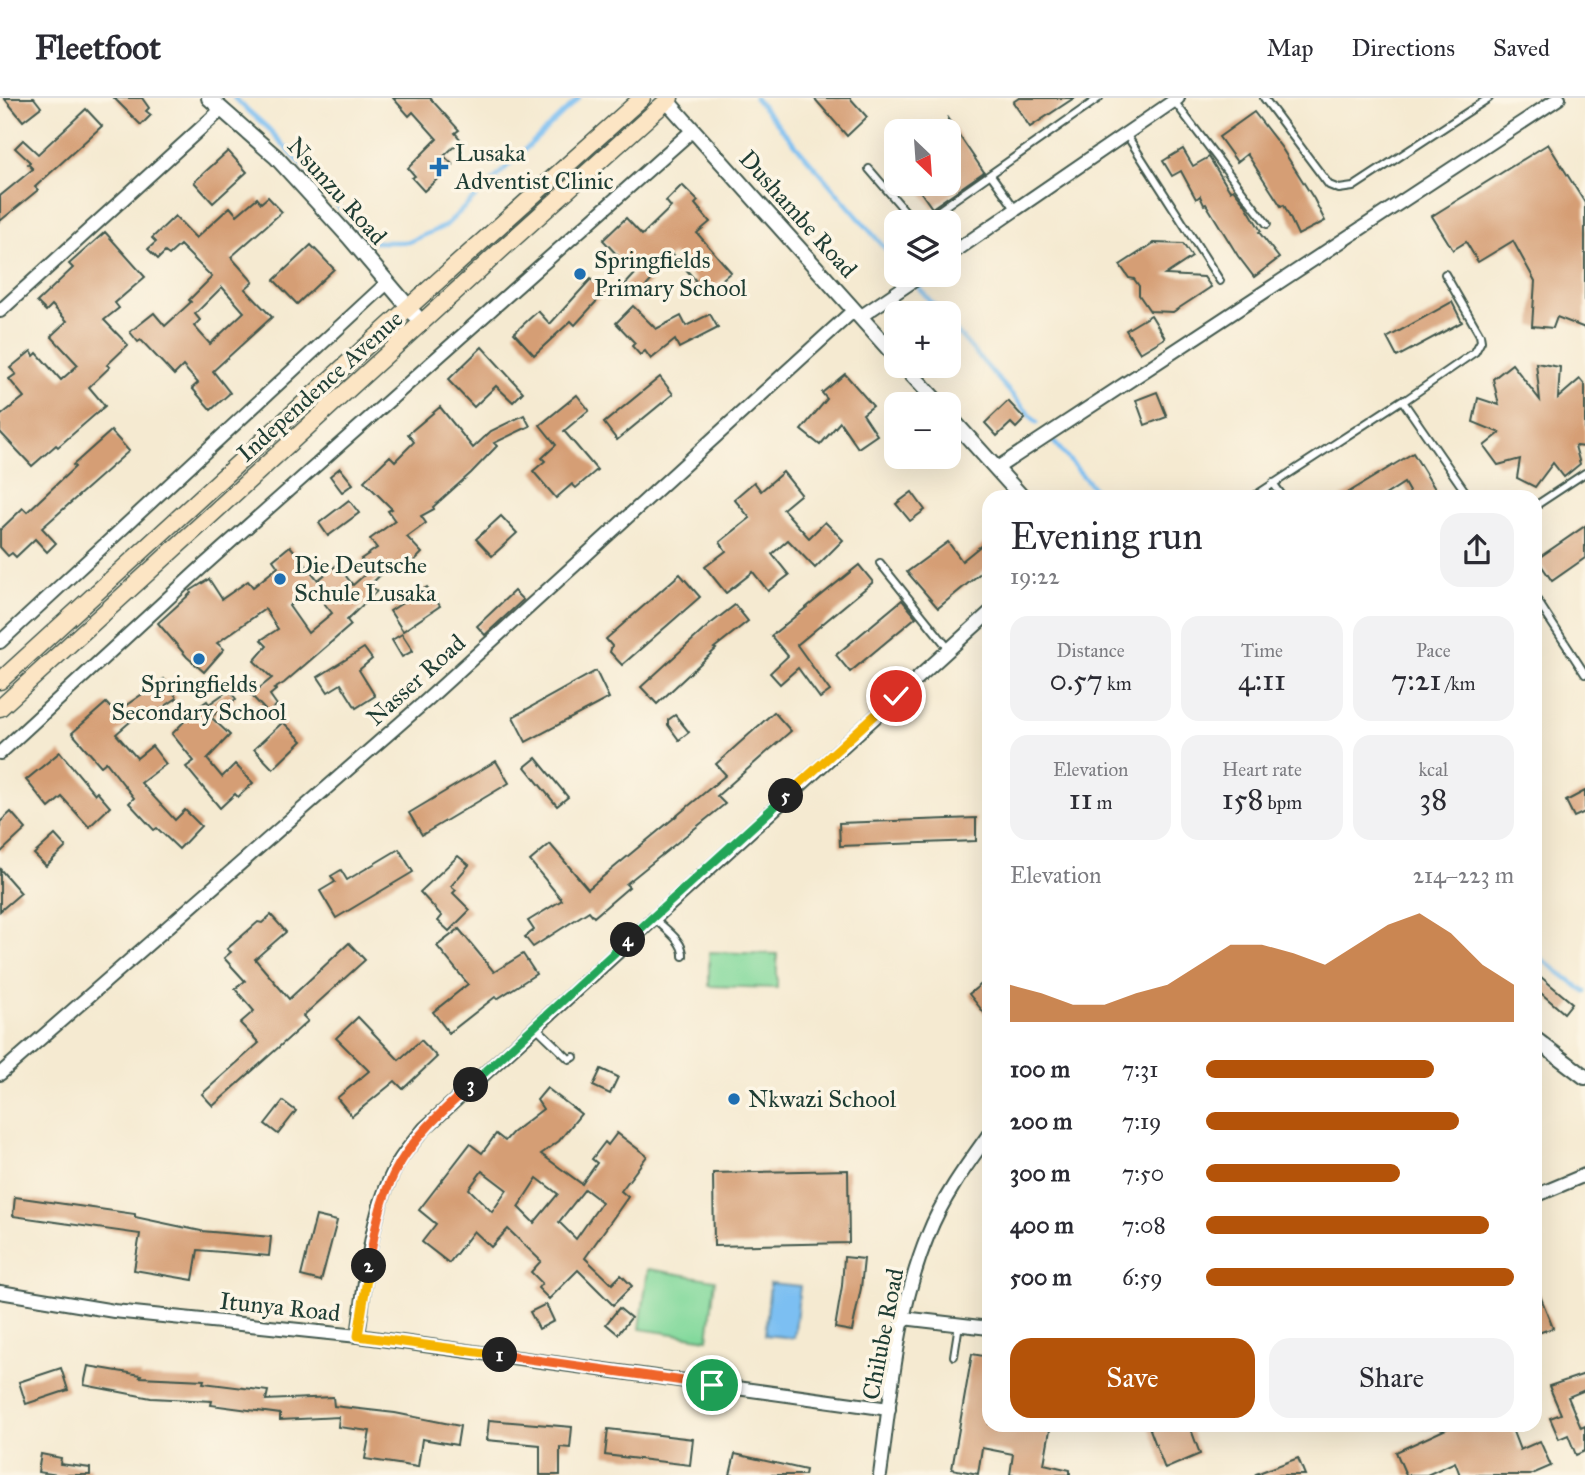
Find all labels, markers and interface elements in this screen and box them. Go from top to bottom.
text: Fleetfoot [35,28,161,68]
text: Map [1267,33,1314,63]
text: Directions [1352,33,1455,63]
text: Saved [1493,33,1550,63]
north arrow [884,119,961,196]
map controls [884,119,961,469]
street label: Nsunzu Road [281,131,393,251]
place label: Lusaka Adventist Clinic [454,138,614,196]
street label: Dushambe Road [733,144,863,284]
marker: Lusaka Adventist Clinic [429,157,449,177]
button: layers [884,210,961,287]
place label: Springfields Primary School [594,245,748,303]
marker: Springfields Primary School [572,266,588,282]
button: + [884,301,961,378]
street label: Independence Avenue [231,304,409,468]
button: − [884,392,961,469]
text: Evening run [1010,513,1203,559]
button: share [1440,513,1514,587]
place label: Die Deutsche Schule Lusaka [294,550,437,608]
text: 19:22 [1010,562,1060,590]
marker: Die Deutsche Schule Lusaka [272,571,288,587]
street label: Nasser Road [360,628,472,732]
text: Distance [1057,639,1125,662]
text: Time [1241,639,1283,662]
text: Pace [1416,639,1451,662]
marker: Springfields Secondary School [191,651,207,667]
text: 0.57 [1050,662,1103,698]
text: 4:11 [1238,662,1286,698]
text: 7:21 [1391,662,1441,698]
pin [866,666,926,726]
place label: Springfields Secondary School [112,669,287,727]
text: km [1103,672,1132,695]
text: /km [1441,672,1475,695]
icon: check [877,677,915,715]
text: Elevation [1053,758,1128,781]
text: Heart rate [1222,758,1302,781]
text: kcal [1418,758,1448,781]
pin: 5 [768,778,804,814]
text: 11 [1069,781,1092,817]
text: 158 [1222,781,1263,817]
text: 38 [1419,781,1447,817]
text: 5 [781,784,790,807]
text: m [1092,791,1113,814]
text: bpm [1263,791,1302,814]
text: Elevation [1010,861,1101,889]
text: 214–223 m [1413,861,1514,889]
pin: 4 [610,922,646,958]
text: 4 [622,928,633,951]
text: 100 m [1010,1055,1070,1083]
text: 7:31 [1122,1055,1158,1083]
pin: 3 [454,1068,489,1102]
text: 3 [467,1073,474,1096]
place label: Nkwazi School [748,1084,897,1114]
marker: Nkwazi School [726,1091,742,1107]
text: 200 m [1010,1107,1072,1135]
text: 7:19 [1122,1107,1161,1135]
text: 300 m [1010,1159,1070,1187]
text: 7:50 [1122,1159,1164,1187]
text: 400 m [1010,1211,1074,1239]
text: 7:08 [1122,1211,1166,1239]
pin: 2 [352,1248,386,1284]
text: 2 [364,1254,373,1277]
text: 500 m [1010,1263,1072,1291]
text: 6:59 [1122,1263,1163,1291]
street label: Chilube Road [856,1266,910,1402]
street label: Itunya Road [218,1286,342,1328]
pin: 1 [482,1338,518,1372]
button: Save [1010,1338,1255,1418]
button: Share [1269,1338,1514,1418]
text: 1 [496,1343,503,1366]
pin [682,1355,742,1415]
icon: arrive [693,1366,731,1404]

